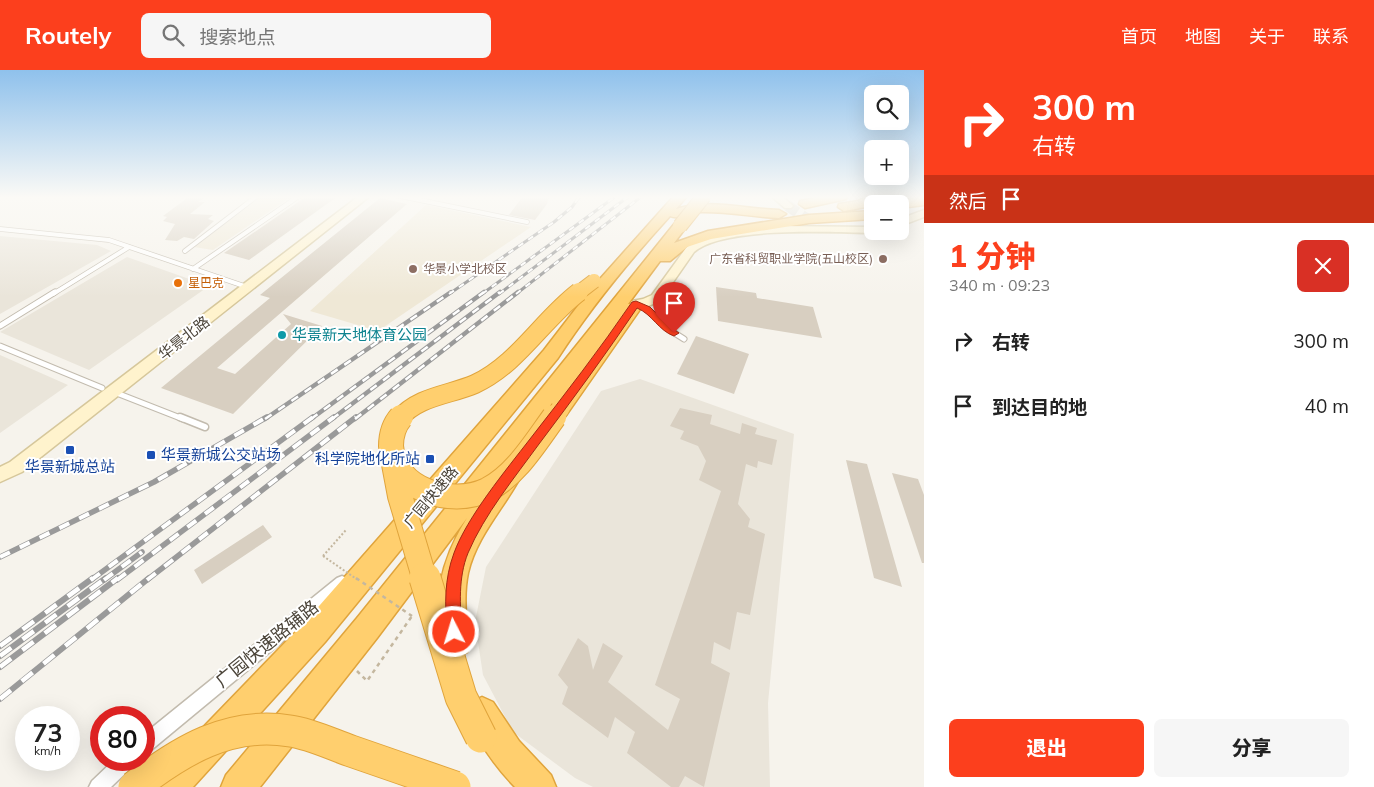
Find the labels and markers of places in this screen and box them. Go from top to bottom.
place label: 广东省科贸职业学院(五山校区) [709,251,873,266]
marker: 广东省科贸职业学院(五山校区) [877,253,889,265]
place label: 华景小学北校区 [423,261,507,276]
marker: 华景小学北校区 [407,263,419,275]
place label: 星巴克 [188,275,224,290]
marker: 星巴克 [172,277,184,289]
pin [653,282,695,333]
place label: 华景新天地体育公园 [292,325,427,344]
marker: 华景新天地体育公园 [276,329,288,341]
marker: 华景新城总站 [64,444,76,456]
place label: 华景新城公交站场 [161,445,281,464]
marker: 华景新城公交站场 [145,449,157,461]
place label: 科学院地化所站 [315,449,420,468]
marker: 科学院地化所站 [424,453,436,465]
place label: 华景新城总站 [25,457,115,476]

